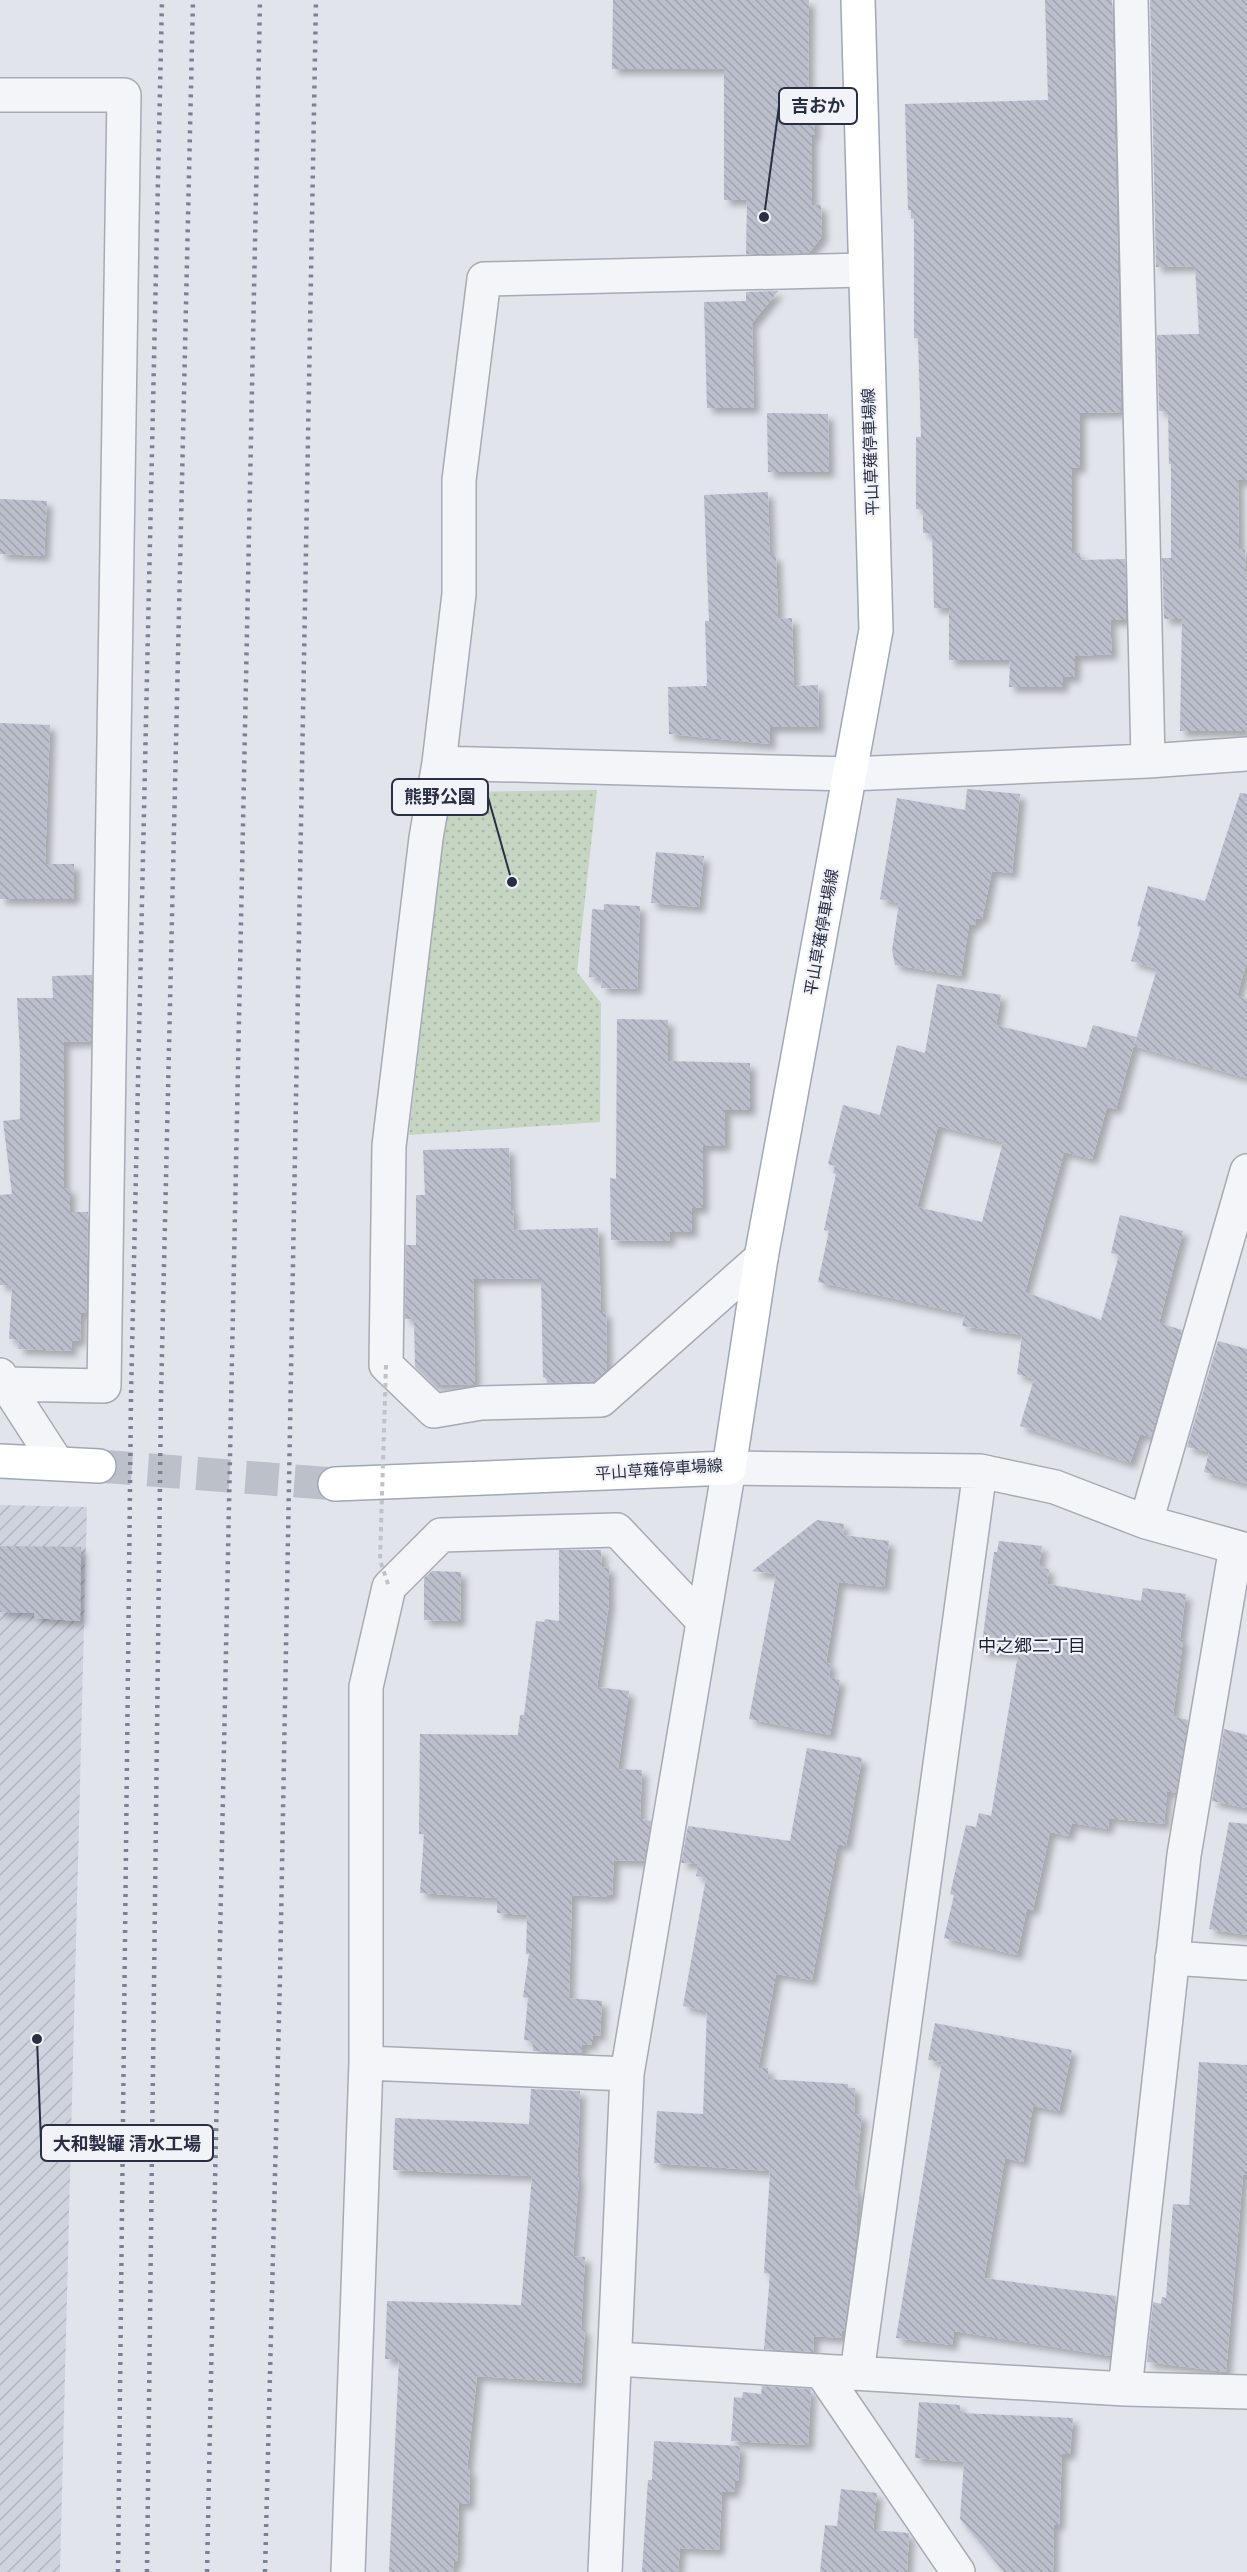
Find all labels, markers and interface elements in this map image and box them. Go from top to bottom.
callout: 吉おか [779,88,857,124]
text: 吉おか [791,95,845,115]
street label: 平山草薙停車場線 [859,388,881,516]
callout: 熊野公園 [392,779,488,815]
text: 熊野公園 [404,786,476,806]
street label: 平山草薙停車場線 [801,867,841,997]
street label: 平山草薙停車場線 [595,1456,723,1482]
district label: 中之郷二丁目 [978,1635,1086,1655]
callout: 大和製罐 清水工場 [41,2125,213,2161]
text: 大和製罐 清水工場 [53,2133,201,2153]

